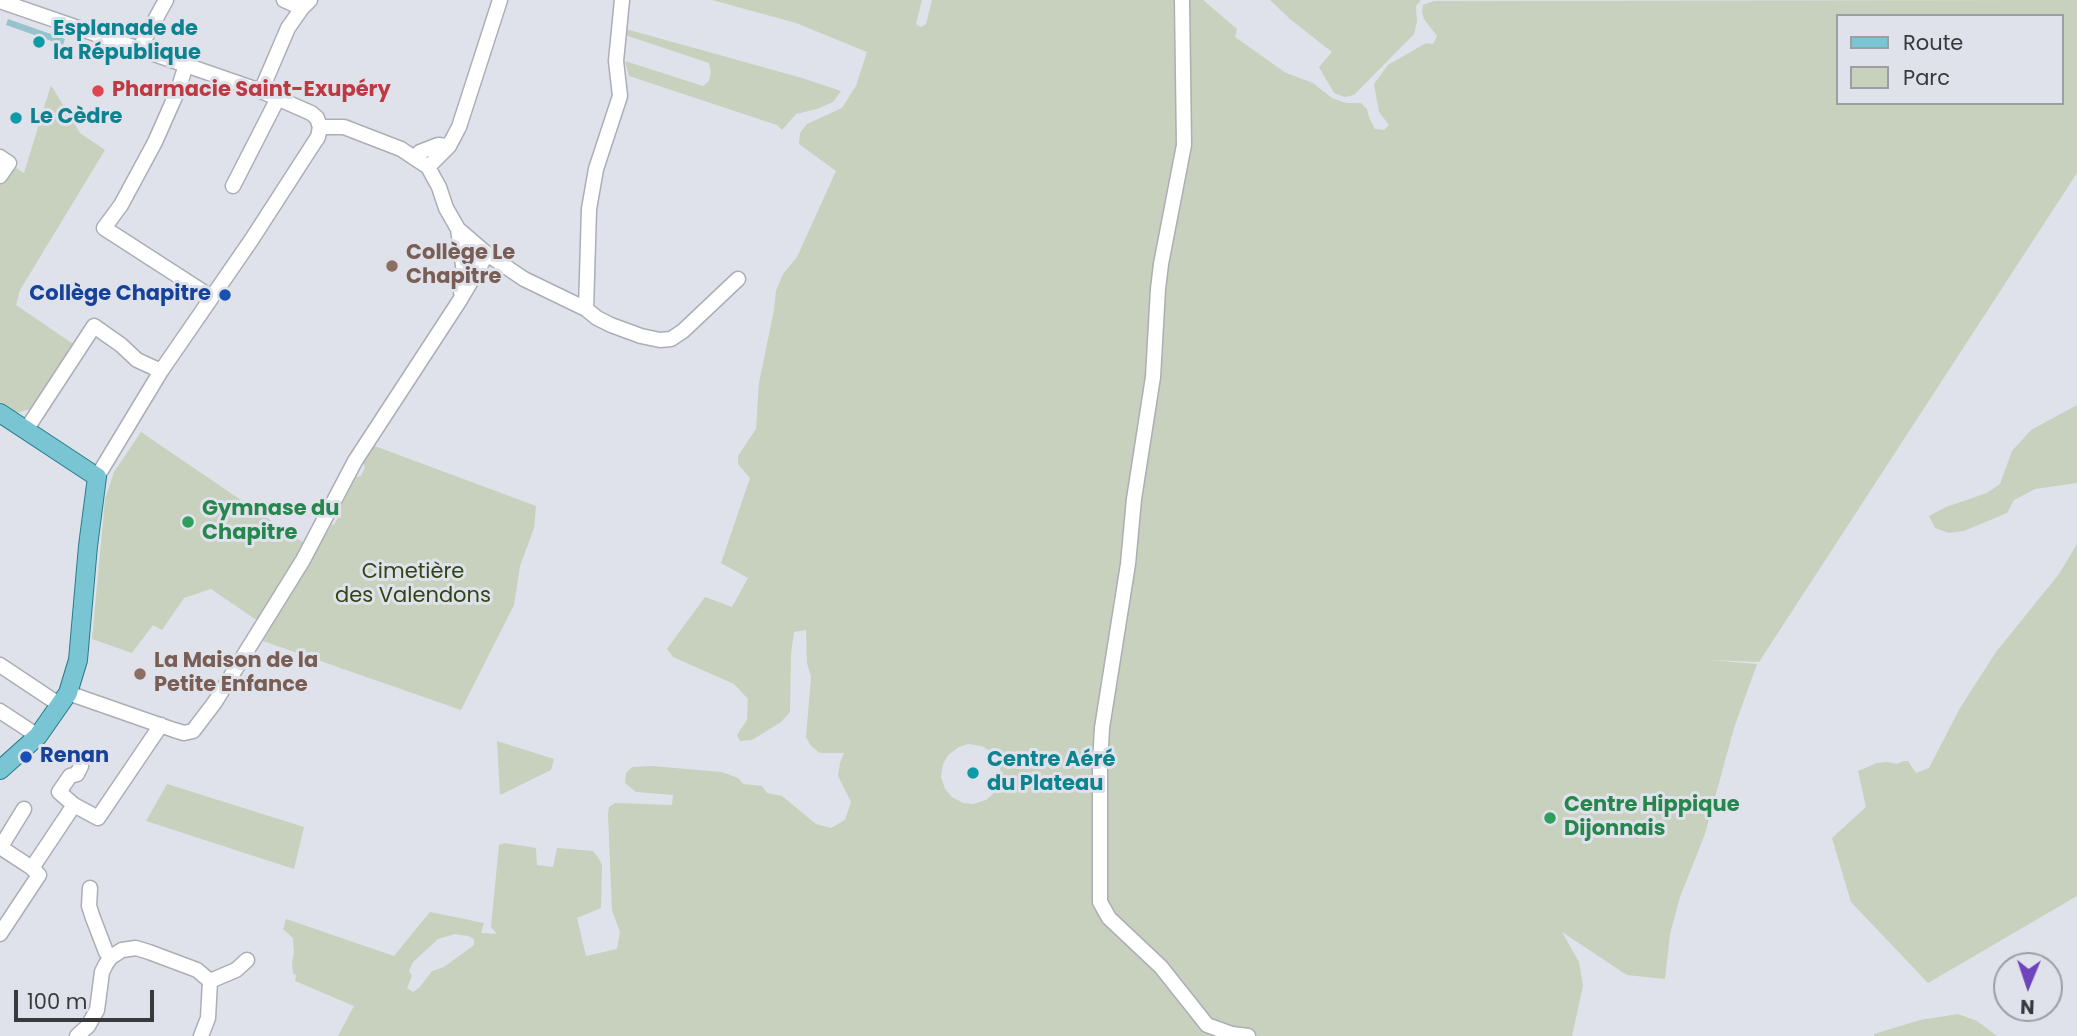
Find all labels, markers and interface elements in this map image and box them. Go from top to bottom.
legend [1836,14,2063,105]
place label: Esplanade de la République [53,17,201,67]
text: Route [1903,28,1963,57]
marker: Esplanade de la République [31,34,47,50]
text: Parc [1903,63,1950,92]
place label: Pharmacie Saint-Exupéry [112,78,391,104]
marker: Pharmacie Saint-Exupéry [90,83,106,99]
place label: Le Cèdre [30,105,123,131]
marker: Le Cèdre [8,110,24,126]
place label: Collège Le Chapitre [406,241,515,291]
marker: Collège Le Chapitre [384,258,400,274]
place label: Collège Chapitre [29,282,211,308]
marker: Collège Chapitre [217,287,233,303]
place label: Gymnase du Chapitre [202,497,339,547]
marker: Gymnase du Chapitre [180,514,196,530]
park label: Cimetière des Valendons [335,560,491,610]
place label: La Maison de la Petite Enfance [154,649,318,699]
marker: La Maison de la Petite Enfance [132,666,148,682]
place label: Renan [40,744,109,770]
place label: Centre Aéré du Plateau [987,748,1115,798]
marker: Renan [18,749,34,765]
marker: Centre Aéré du Plateau [965,765,981,781]
place label: Centre Hippique Dijonnais [1564,793,1740,843]
marker: Centre Hippique Dijonnais [1542,810,1558,826]
north arrow [1993,952,2063,1022]
scale bar [18,976,158,1020]
text: 100 m [27,987,87,1016]
text: N [2020,993,2035,1020]

